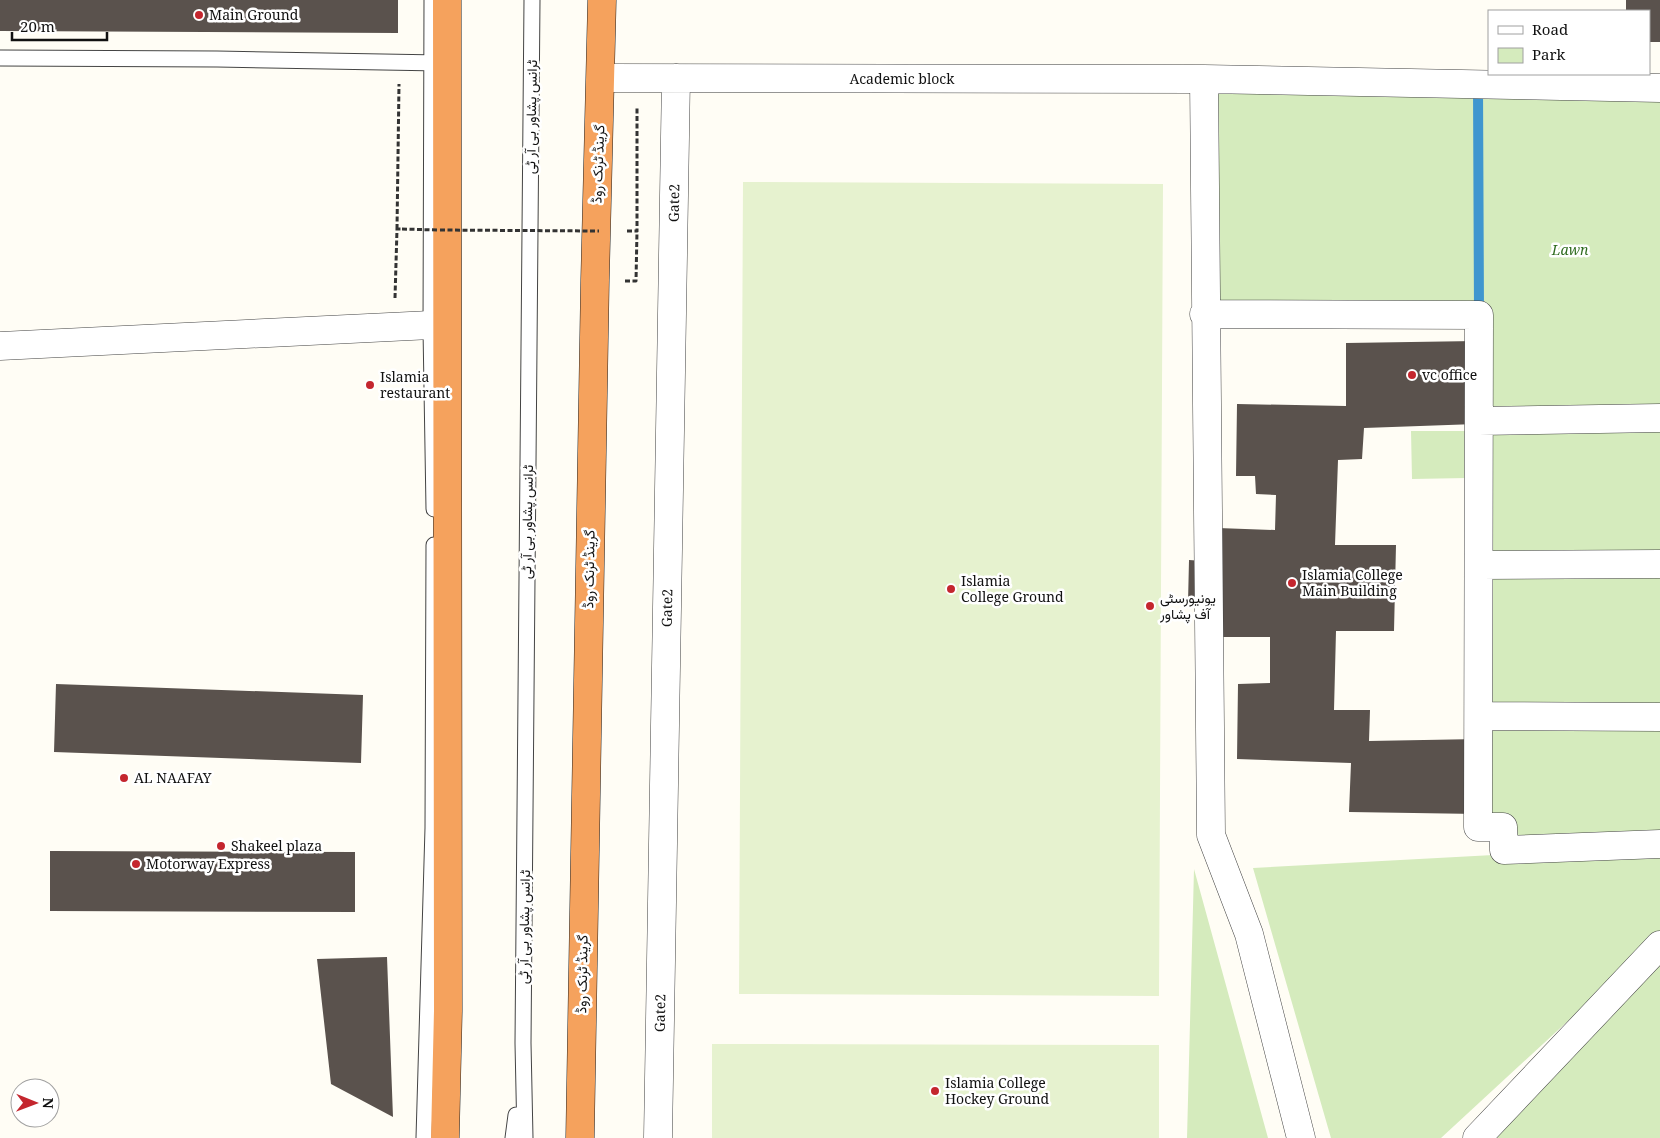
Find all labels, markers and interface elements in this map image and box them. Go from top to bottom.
place label: Main Ground [209,5,299,24]
marker: Main Ground [193,9,205,21]
scale bar [12,10,108,42]
legend [1488,10,1650,75]
text: 20 m [20,16,55,36]
text: Road [1532,19,1568,39]
text: Park [1532,44,1566,64]
street label: ٹرانس پشاور بی آر ٹی [520,60,542,174]
street label: Academic block [850,69,955,88]
street label: گرینڈ ٹرنک روڈ [587,124,608,204]
street label: Gate2 [664,184,683,222]
park label: Lawn [1551,240,1589,259]
place label: vc office [1422,365,1477,384]
place label: Islamia restaurant [380,367,450,402]
marker: vc office [1406,369,1418,381]
marker: Islamia restaurant [364,379,376,391]
street label: ٹرانس پشاور بی آر ٹی [516,465,538,579]
street label: گرینڈ ٹرنک روڈ [578,529,599,609]
place label: Islamia College Main Building [1302,565,1403,600]
place label: Islamia College Ground [961,571,1064,606]
marker: Islamia College Main Building [1286,577,1298,589]
marker: Islamia College Ground [945,583,957,595]
place label: یونیورسٹی آف پشاور [1159,588,1216,624]
street label: Gate2 [657,589,676,627]
marker: یونیورسٹی آف پشاور [1144,600,1156,612]
place label: AL NAAFAY [134,768,212,787]
marker: AL NAAFAY [118,772,130,784]
place label: Shakeel plaza [231,836,322,855]
marker: Shakeel plaza [215,840,227,852]
place label: Motorway Express [146,854,270,873]
marker: Motorway Express [130,858,142,870]
street label: ٹرانس پشاور بی آر ٹی [513,870,535,984]
street label: گرینڈ ٹرنک روڈ [571,934,592,1014]
street label: Gate2 [650,994,669,1032]
place label: Islamia College Hockey Ground [945,1073,1050,1108]
north arrow [10,1078,60,1128]
marker: Islamia College Hockey Ground [929,1085,941,1097]
text: N [39,1098,58,1109]

